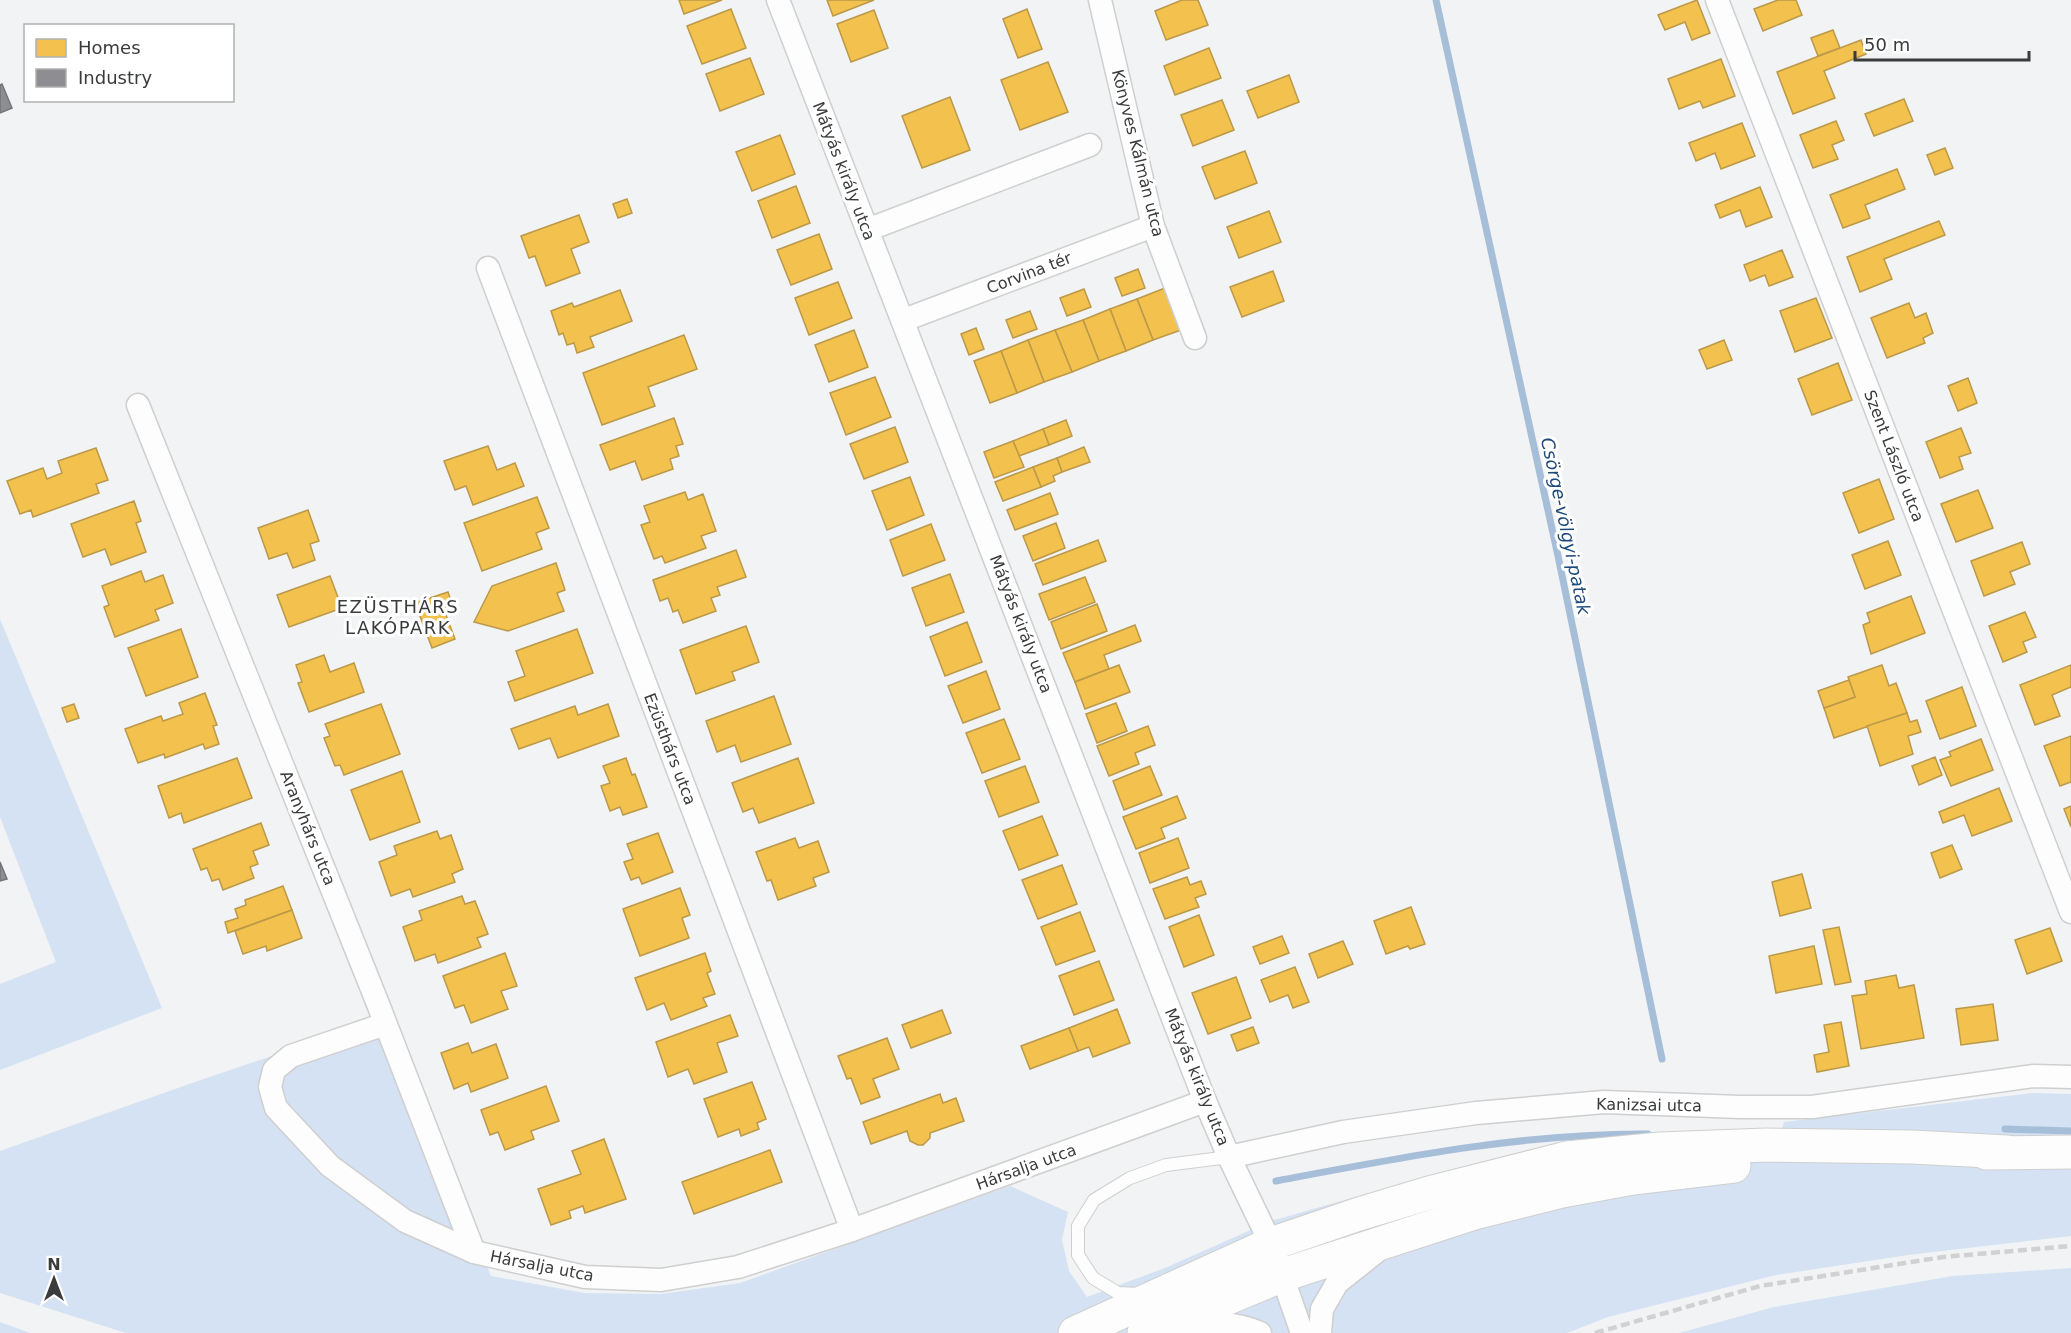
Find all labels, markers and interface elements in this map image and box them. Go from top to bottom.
legend [24,24,234,102]
scale bar [1855,24,2029,62]
text: 50 m [1864,34,1910,55]
text: Homes [78,37,141,58]
text: Industry [78,67,152,88]
street label: Könyves Kálmán utca [1108,67,1168,239]
street label: Mátyás király utca [809,99,879,243]
street label: Corvina tér [984,248,1074,298]
street label: Szent László utca [1860,387,1928,525]
water label: Csörge-völgyi-patak [1537,436,1595,618]
street label: Mátyás király utca [986,552,1056,696]
district label: EZÜSTHÁRS LAKÓPARK [337,596,459,638]
street label: Ezüsthárs utca [640,690,700,808]
street label: Aranyhárs utca [276,768,340,888]
street label: Mátyás király utca [1161,1005,1233,1149]
street label: Kanizsai utca [1596,1095,1702,1115]
street label: Hársalja utca [973,1140,1079,1194]
street label: Hársalja utca [488,1247,596,1285]
north arrow [24,1249,84,1309]
text: N [47,1255,61,1274]

